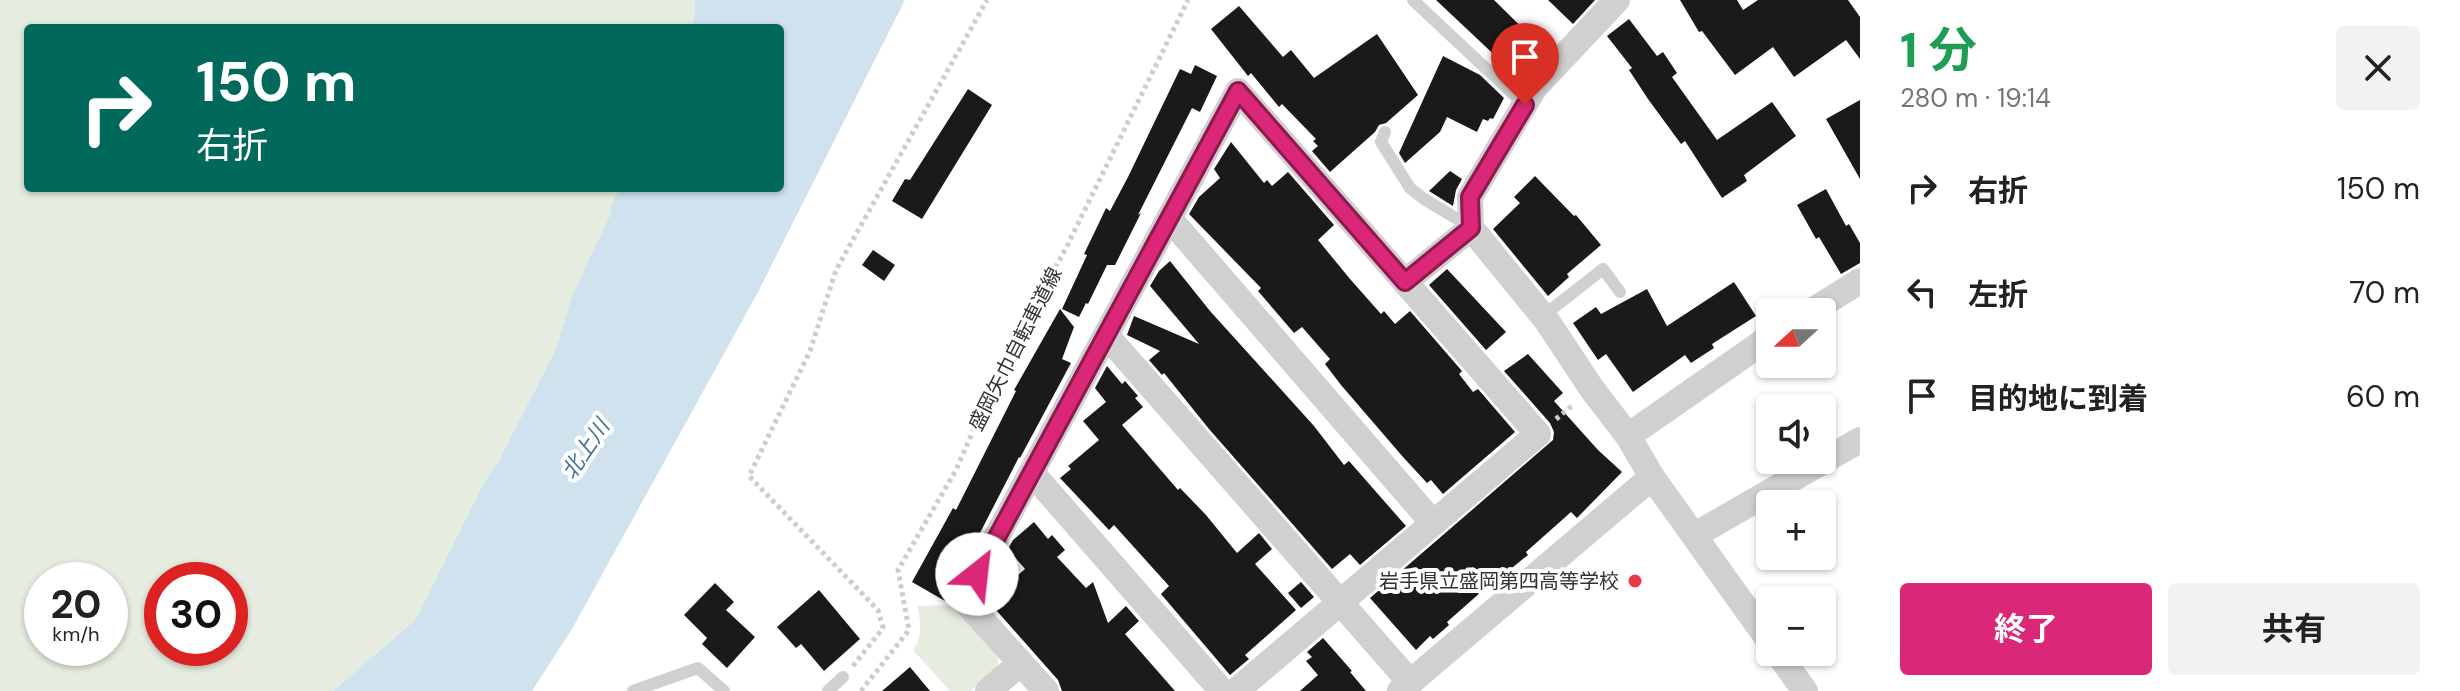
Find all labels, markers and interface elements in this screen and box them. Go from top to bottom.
text: 1 分 [1900,19,1977,82]
pin [1491,23,1559,105]
button: close [2336,26,2420,110]
icon: arrive [1503,35,1547,79]
text: 150 m [196,45,357,118]
icon: right [64,56,168,160]
text: 280 m · 19:14 [1900,81,2051,115]
text: 右折 [196,122,268,169]
icon: right [1900,166,1944,210]
text: 150 m [2337,169,2420,208]
text: 右折 [1968,171,2028,210]
street label: 盛岡矢巾自転車道線 [963,263,1067,435]
icon: left [1900,270,1944,314]
text: 70 m [2349,273,2420,312]
text: 左折 [1968,275,2028,314]
north arrow [1756,298,1836,378]
map controls [1756,298,1836,666]
icon: arrive [1900,374,1944,418]
text: 60 m [2346,377,2420,416]
text: 目的地に到着 [1968,379,2148,418]
button: sound [1756,394,1836,474]
water label: 北上川 [555,412,617,485]
button: + [1756,490,1836,570]
position arrow [935,532,1019,616]
speed limit sign: 30 [144,562,248,666]
place label: 岩手県立盛岡第四高等学校 [1379,568,1619,594]
marker: 岩手県立盛岡第四高等学校 [1626,572,1644,590]
text: 20 [50,578,102,630]
button: 終了 [1900,583,2152,675]
button: 共有 [2168,583,2420,675]
button: − [1756,586,1836,666]
text: km/h [52,621,100,647]

